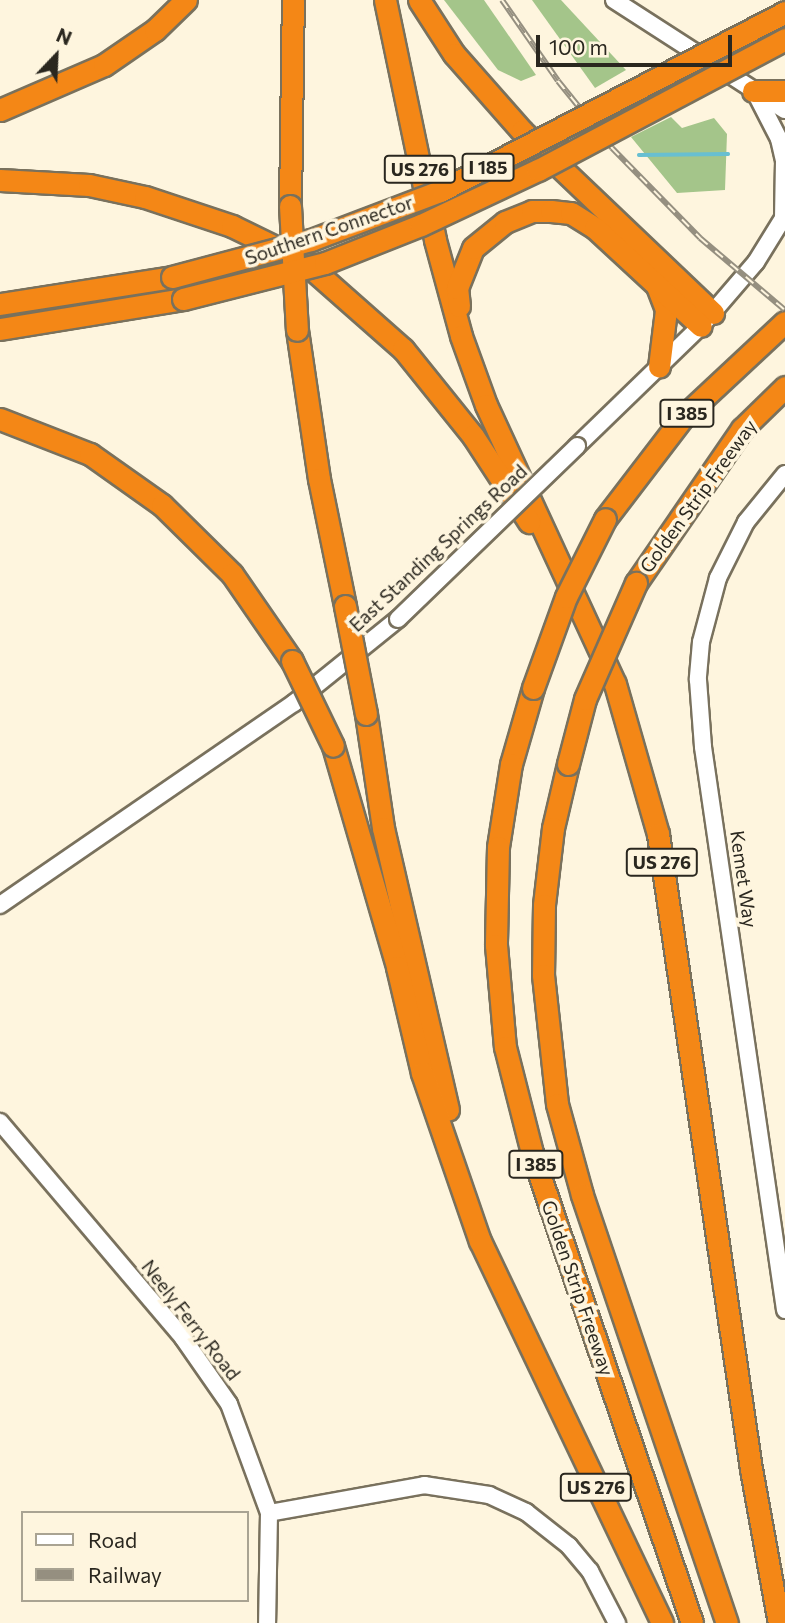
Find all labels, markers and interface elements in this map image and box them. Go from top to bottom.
north arrow [21,21,91,91]
scale bar [540,21,736,65]
text: N [53,23,75,50]
text: 100 m [549,34,608,59]
road number: I 185 [460,152,516,182]
road number: US 276 [383,154,457,184]
street label: Southern Connector [242,191,416,269]
road number: I 385 [659,398,715,428]
street label: Golden Strip Freeway [635,415,761,577]
street label: East Standing Springs Road [345,460,531,636]
street label: Kemet Way [726,829,762,929]
road number: US 276 [625,848,699,876]
road number: I 385 [508,1149,564,1178]
street label: Golden Strip Freeway [537,1197,619,1379]
street label: Neely Ferry Road [137,1255,245,1385]
road number: US 276 [559,1472,633,1502]
legend [21,1511,248,1602]
text: Road [88,1527,137,1552]
text: Railway [88,1562,162,1587]

